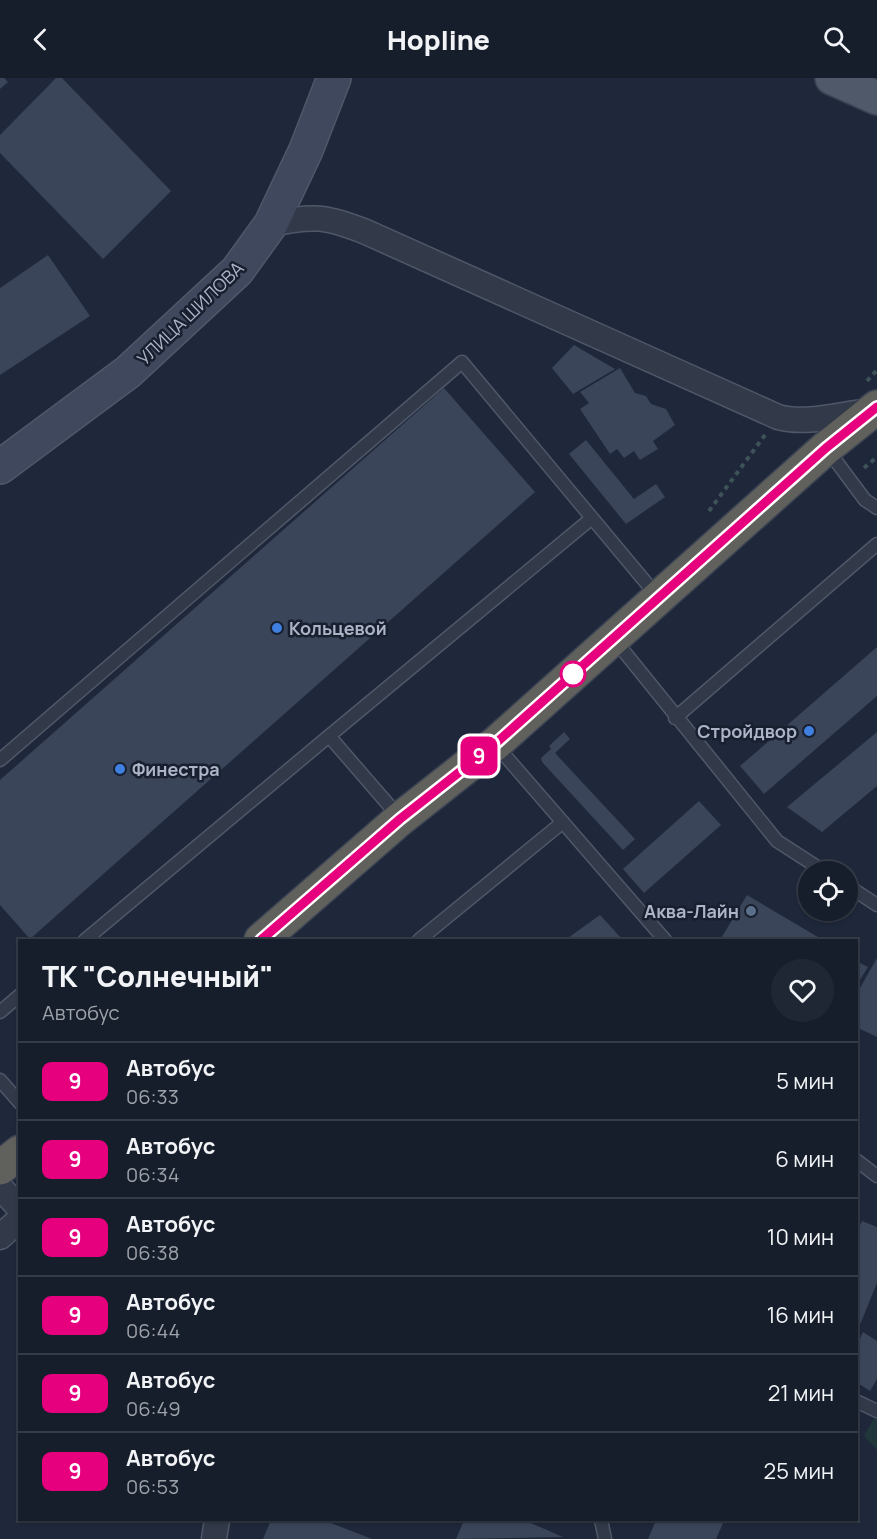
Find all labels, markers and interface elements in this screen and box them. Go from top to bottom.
text: Hopline [387,21,490,58]
icon: back [24,23,57,56]
icon: search [820,23,853,56]
street label: УЛИЦА ШИЛОВА [132,256,249,370]
place label: Кольцевой [289,616,387,640]
marker: Кольцевой [270,621,284,635]
unlabelled marker [560,661,586,687]
place label: Стройдвор [697,719,797,743]
marker: Стройдвор [802,724,816,738]
line badge: 9 [460,736,498,776]
text: 9 [472,742,486,770]
place label: Финестра [132,757,220,781]
marker: Финестра [113,762,127,776]
map controls [798,861,858,921]
button: locate [798,861,858,921]
place label: Аква-Лайн [644,899,739,923]
marker: Аква-Лайн [744,904,758,918]
text: ТК "Солнечный" [42,957,274,995]
button: heart [771,959,834,1022]
text: Автобус [42,999,120,1026]
text: Автобус [126,1053,215,1083]
text: 5 мин [776,1066,834,1096]
text: 9 [68,1067,82,1095]
text: 06:33 [126,1083,179,1110]
text: Автобус [126,1131,215,1161]
text: 6 мин [775,1144,834,1174]
text: 9 [68,1145,82,1173]
text: 06:34 [126,1161,179,1188]
text: Автобус [126,1209,215,1239]
text: 10 мин [767,1222,834,1252]
text: 9 [68,1223,82,1251]
text: 06:38 [126,1239,179,1266]
text: Автобус [126,1287,215,1317]
text: 16 мин [767,1300,834,1330]
text: 9 [68,1301,82,1329]
text: 06:44 [126,1317,180,1344]
text: Автобус [126,1365,215,1395]
text: 21 мин [768,1378,834,1408]
text: 9 [68,1379,82,1407]
text: 06:49 [126,1395,181,1422]
text: Автобус [126,1443,215,1473]
text: 25 мин [764,1456,834,1486]
text: 9 [68,1457,82,1485]
text: 06:53 [126,1473,179,1500]

